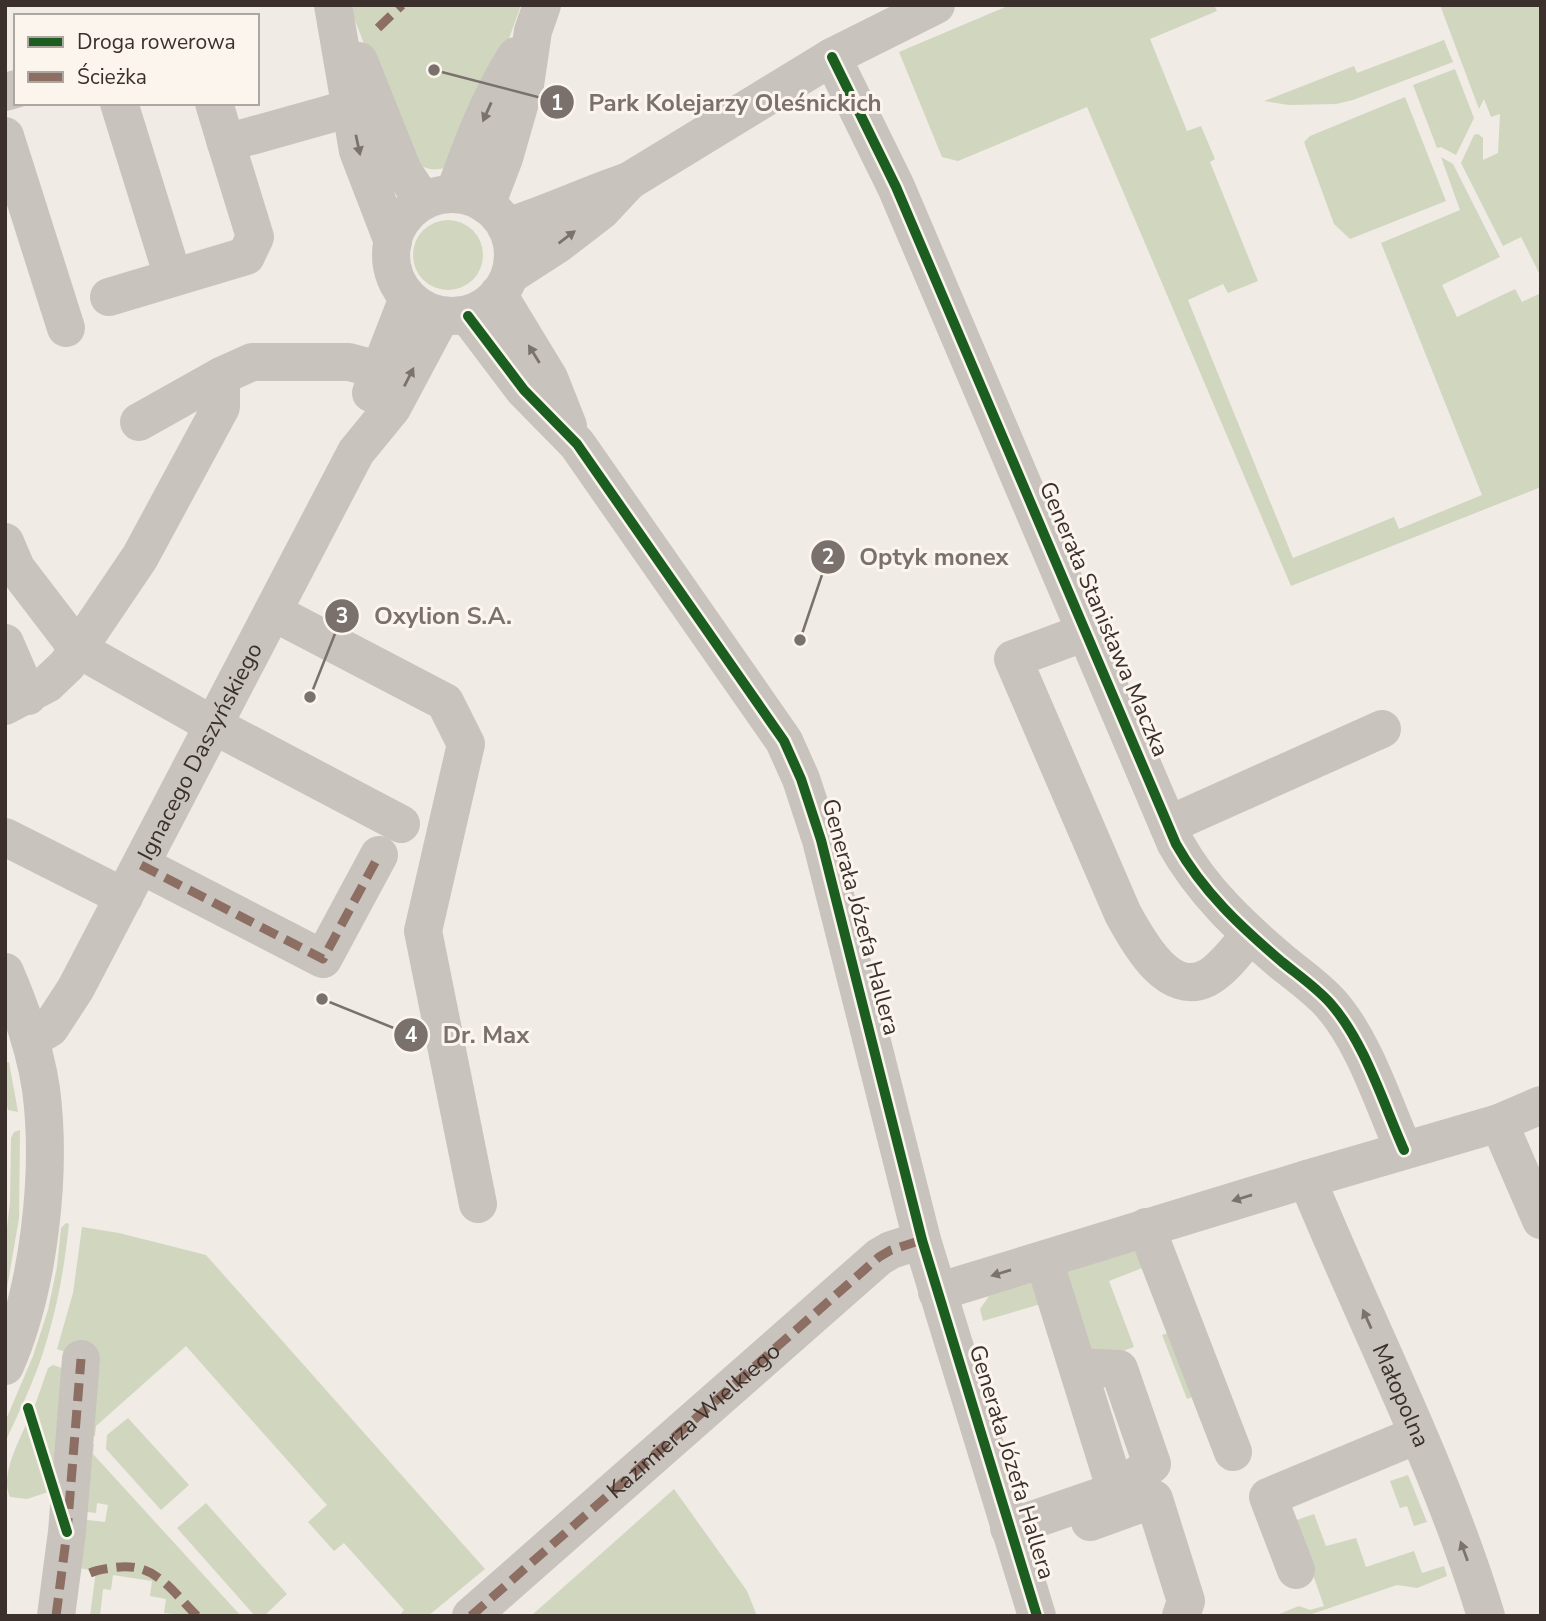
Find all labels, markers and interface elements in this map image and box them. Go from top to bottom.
legend [14,14,259,105]
text: Droga rowerowa [77,28,236,56]
text: Ścieżka [77,63,147,91]
callout: Park Kolejarzy Oleśnickich [539,80,895,125]
text: Park Kolejarzy Oleśnickich [588,87,882,119]
text: 1 [551,89,563,117]
one-way arrow [481,102,493,122]
one-way arrow [352,134,363,156]
one-way arrow [558,230,576,244]
one-way arrow [528,345,541,364]
one-way arrow [402,366,414,386]
street label: Generała Stanisława Maczka [1032,477,1176,761]
callout: Optyk monex [810,535,1023,580]
text: Optyk monex [859,541,1010,573]
text: 2 [822,543,834,571]
callout: Oxylion S.A. [325,593,526,638]
text: Oxylion S.A. [374,600,512,632]
text: 3 [336,602,348,630]
street label: Ignacego Daszyńskiego [130,637,269,866]
street label: Generała Józefa Hallera [815,795,907,1039]
callout: Dr. Max [393,1012,543,1057]
text: Dr. Max [443,1019,530,1051]
text: 4 [405,1021,418,1049]
one-way arrow [1231,1194,1252,1204]
one-way arrow [990,1268,1011,1278]
one-way arrow [1361,1308,1372,1329]
street label: Kazimierza Wielkiego [600,1336,787,1505]
street label: Małopolna [1365,1339,1437,1452]
street label: Generała Józefa Hallera [962,1341,1062,1583]
one-way arrow [1458,1541,1469,1562]

